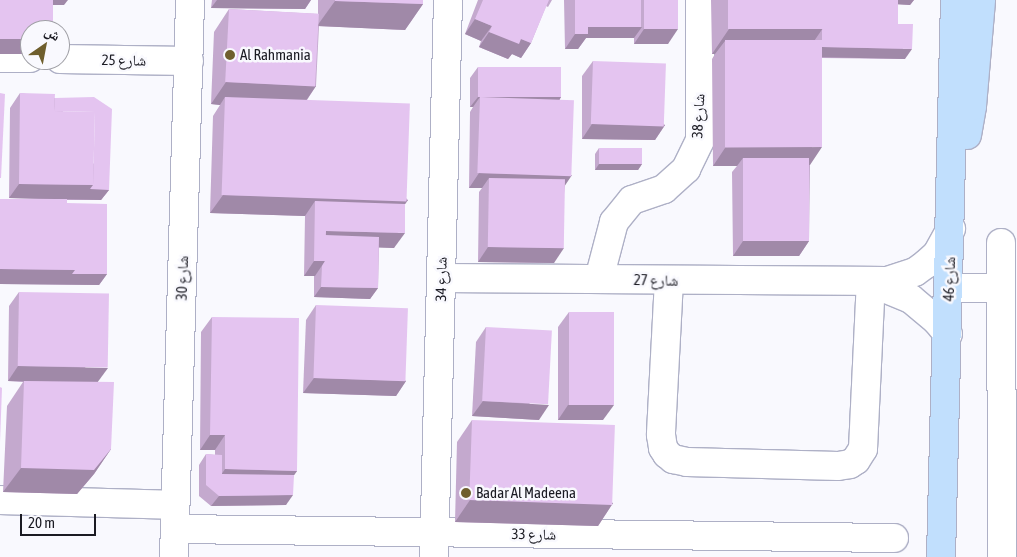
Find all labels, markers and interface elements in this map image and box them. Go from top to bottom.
north arrow [20,20,70,70]
text: ش [42,22,63,44]
place label: Al Rahmania [240,46,311,64]
marker: Al Rahmania [224,49,236,61]
street label: شارع 25 [102,51,146,69]
street label: شارع 38 [688,93,708,139]
street label: شارع 30 [172,255,192,301]
street label: شارع 46 [939,256,959,302]
street label: شارع 34 [432,257,450,301]
street label: شارع 27 [634,271,678,289]
place label: Badar Al Madeena [476,484,576,502]
marker: Badar Al Madeena [460,487,472,499]
scale bar [22,504,99,536]
text: 20 m [28,514,55,531]
street label: شارع 33 [512,525,556,543]

